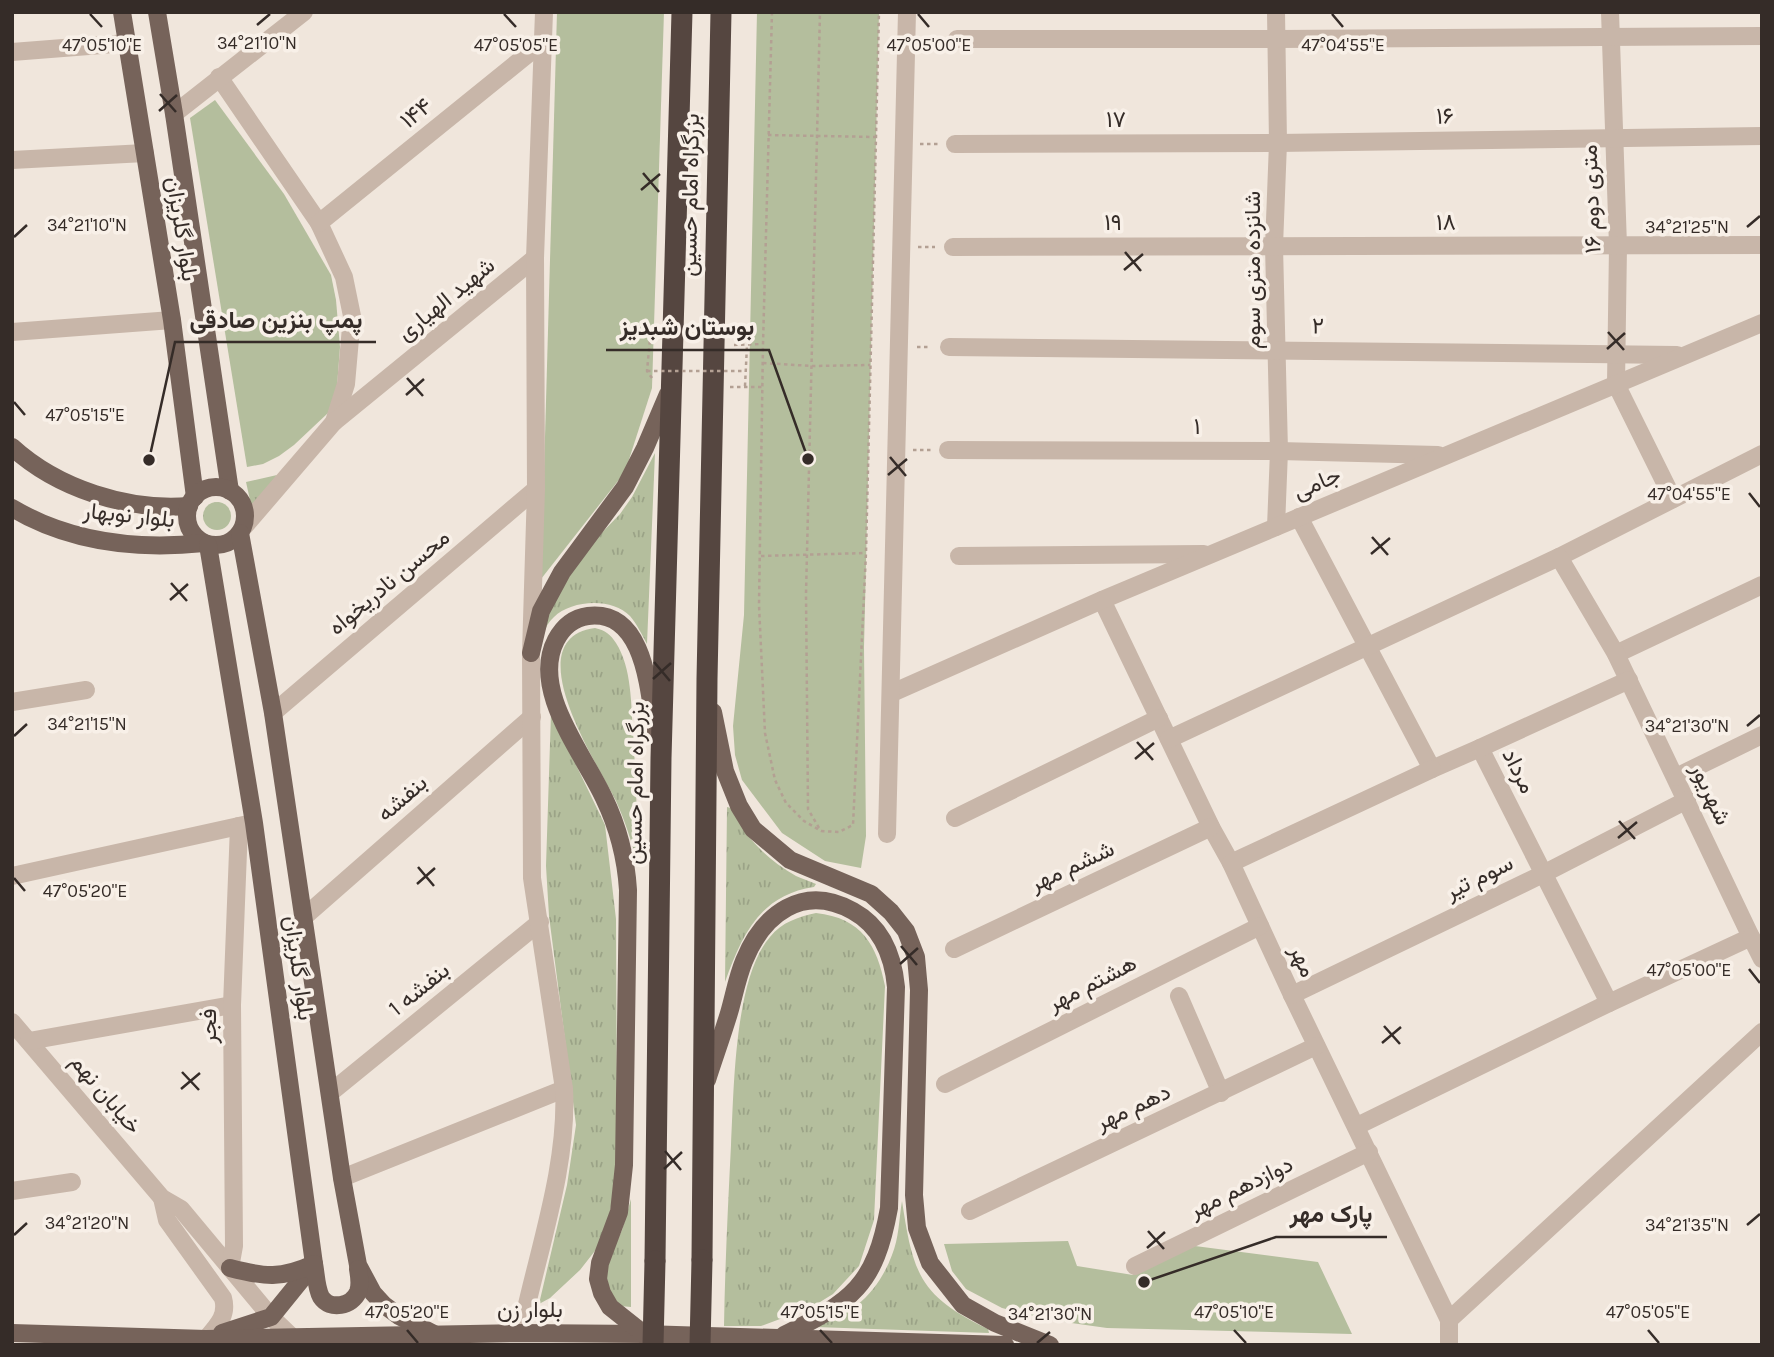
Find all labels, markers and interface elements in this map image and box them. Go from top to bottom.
text: 34°21'10"N [217,32,297,54]
text: 47°05'10"E [62,34,142,56]
text: 47°05'05"E [474,34,558,56]
text: 47°05'00"E [887,34,971,56]
text: 47°04'55"E [1301,34,1385,56]
street label: ۱۴۴ [395,92,437,134]
street label: ۱۶ [1436,102,1454,130]
street label: ۱۷ [1106,106,1126,133]
street label: بزرگراه امام حسین [675,113,706,277]
street label: ۱۶ متری دوم [1576,144,1607,254]
street label: بلوار گلریزان [159,175,204,283]
street label: شانزده متری سوم [1239,191,1267,349]
street label: ۱۹ [1104,209,1122,236]
street label: ۱۸ [1436,209,1456,236]
text: 34°21'10"N [47,214,127,236]
text: 34°21'25"N [1645,216,1729,238]
street label: شهید الهیاری [392,252,501,347]
callout: پمپ بنزین صادقی [175,297,376,342]
callout: بوستان شبدیز [606,305,769,350]
text: پمپ بنزین صادقی [189,306,363,336]
street label: ۲ [1312,312,1324,340]
text: بوستان شبدیز [619,313,754,342]
text: 47°05'15"E [45,404,125,426]
street label: ۱ [1194,413,1200,440]
street label: جامی [1289,461,1345,505]
text: 47°04'55"E [1647,483,1731,505]
street label: بلوار نوبهار [81,497,176,534]
street label: محسن نادریخواه [323,523,456,641]
street label: بزرگراه امام حسین [620,701,651,865]
text: 34°21'15"N [47,713,127,735]
text: 34°21'30"N [1645,715,1729,737]
street label: مرداد [1495,744,1542,798]
street label: شهریور [1684,758,1737,830]
street label: بنفشه [372,769,432,827]
street label: ششم مهر [1025,835,1119,899]
street label: سوم تیر [1440,849,1518,906]
text: 47°05'20"E [43,880,127,902]
street label: بلوار گلریزان [277,914,320,1022]
street label: مهر [1283,940,1322,982]
street label: هشتم مهر [1042,949,1141,1018]
street label: بنفشه 1 [383,956,455,1022]
text: 47°05'00"E [1647,959,1731,981]
street label: فجر [195,1008,223,1045]
street label: خیابان نهم [64,1048,147,1140]
street label: دهم مهر [1090,1078,1175,1137]
street label: دوازدهم مهر [1184,1150,1298,1225]
callout: پارک مهر [1276,1192,1387,1237]
text: پارک مهر [1289,1200,1372,1230]
text: 34°21'20"N [45,1212,129,1234]
text: 34°21'35"N [1645,1214,1729,1236]
street label: بلوار زن [497,1296,563,1324]
text: 47°05'20"E [365,1301,449,1323]
text: 47°05'15"E [780,1301,860,1323]
text: 47°05'10"E [1194,1301,1274,1323]
text: 47°05'05"E [1606,1301,1690,1323]
text: 34°21'30"N [1008,1303,1092,1325]

